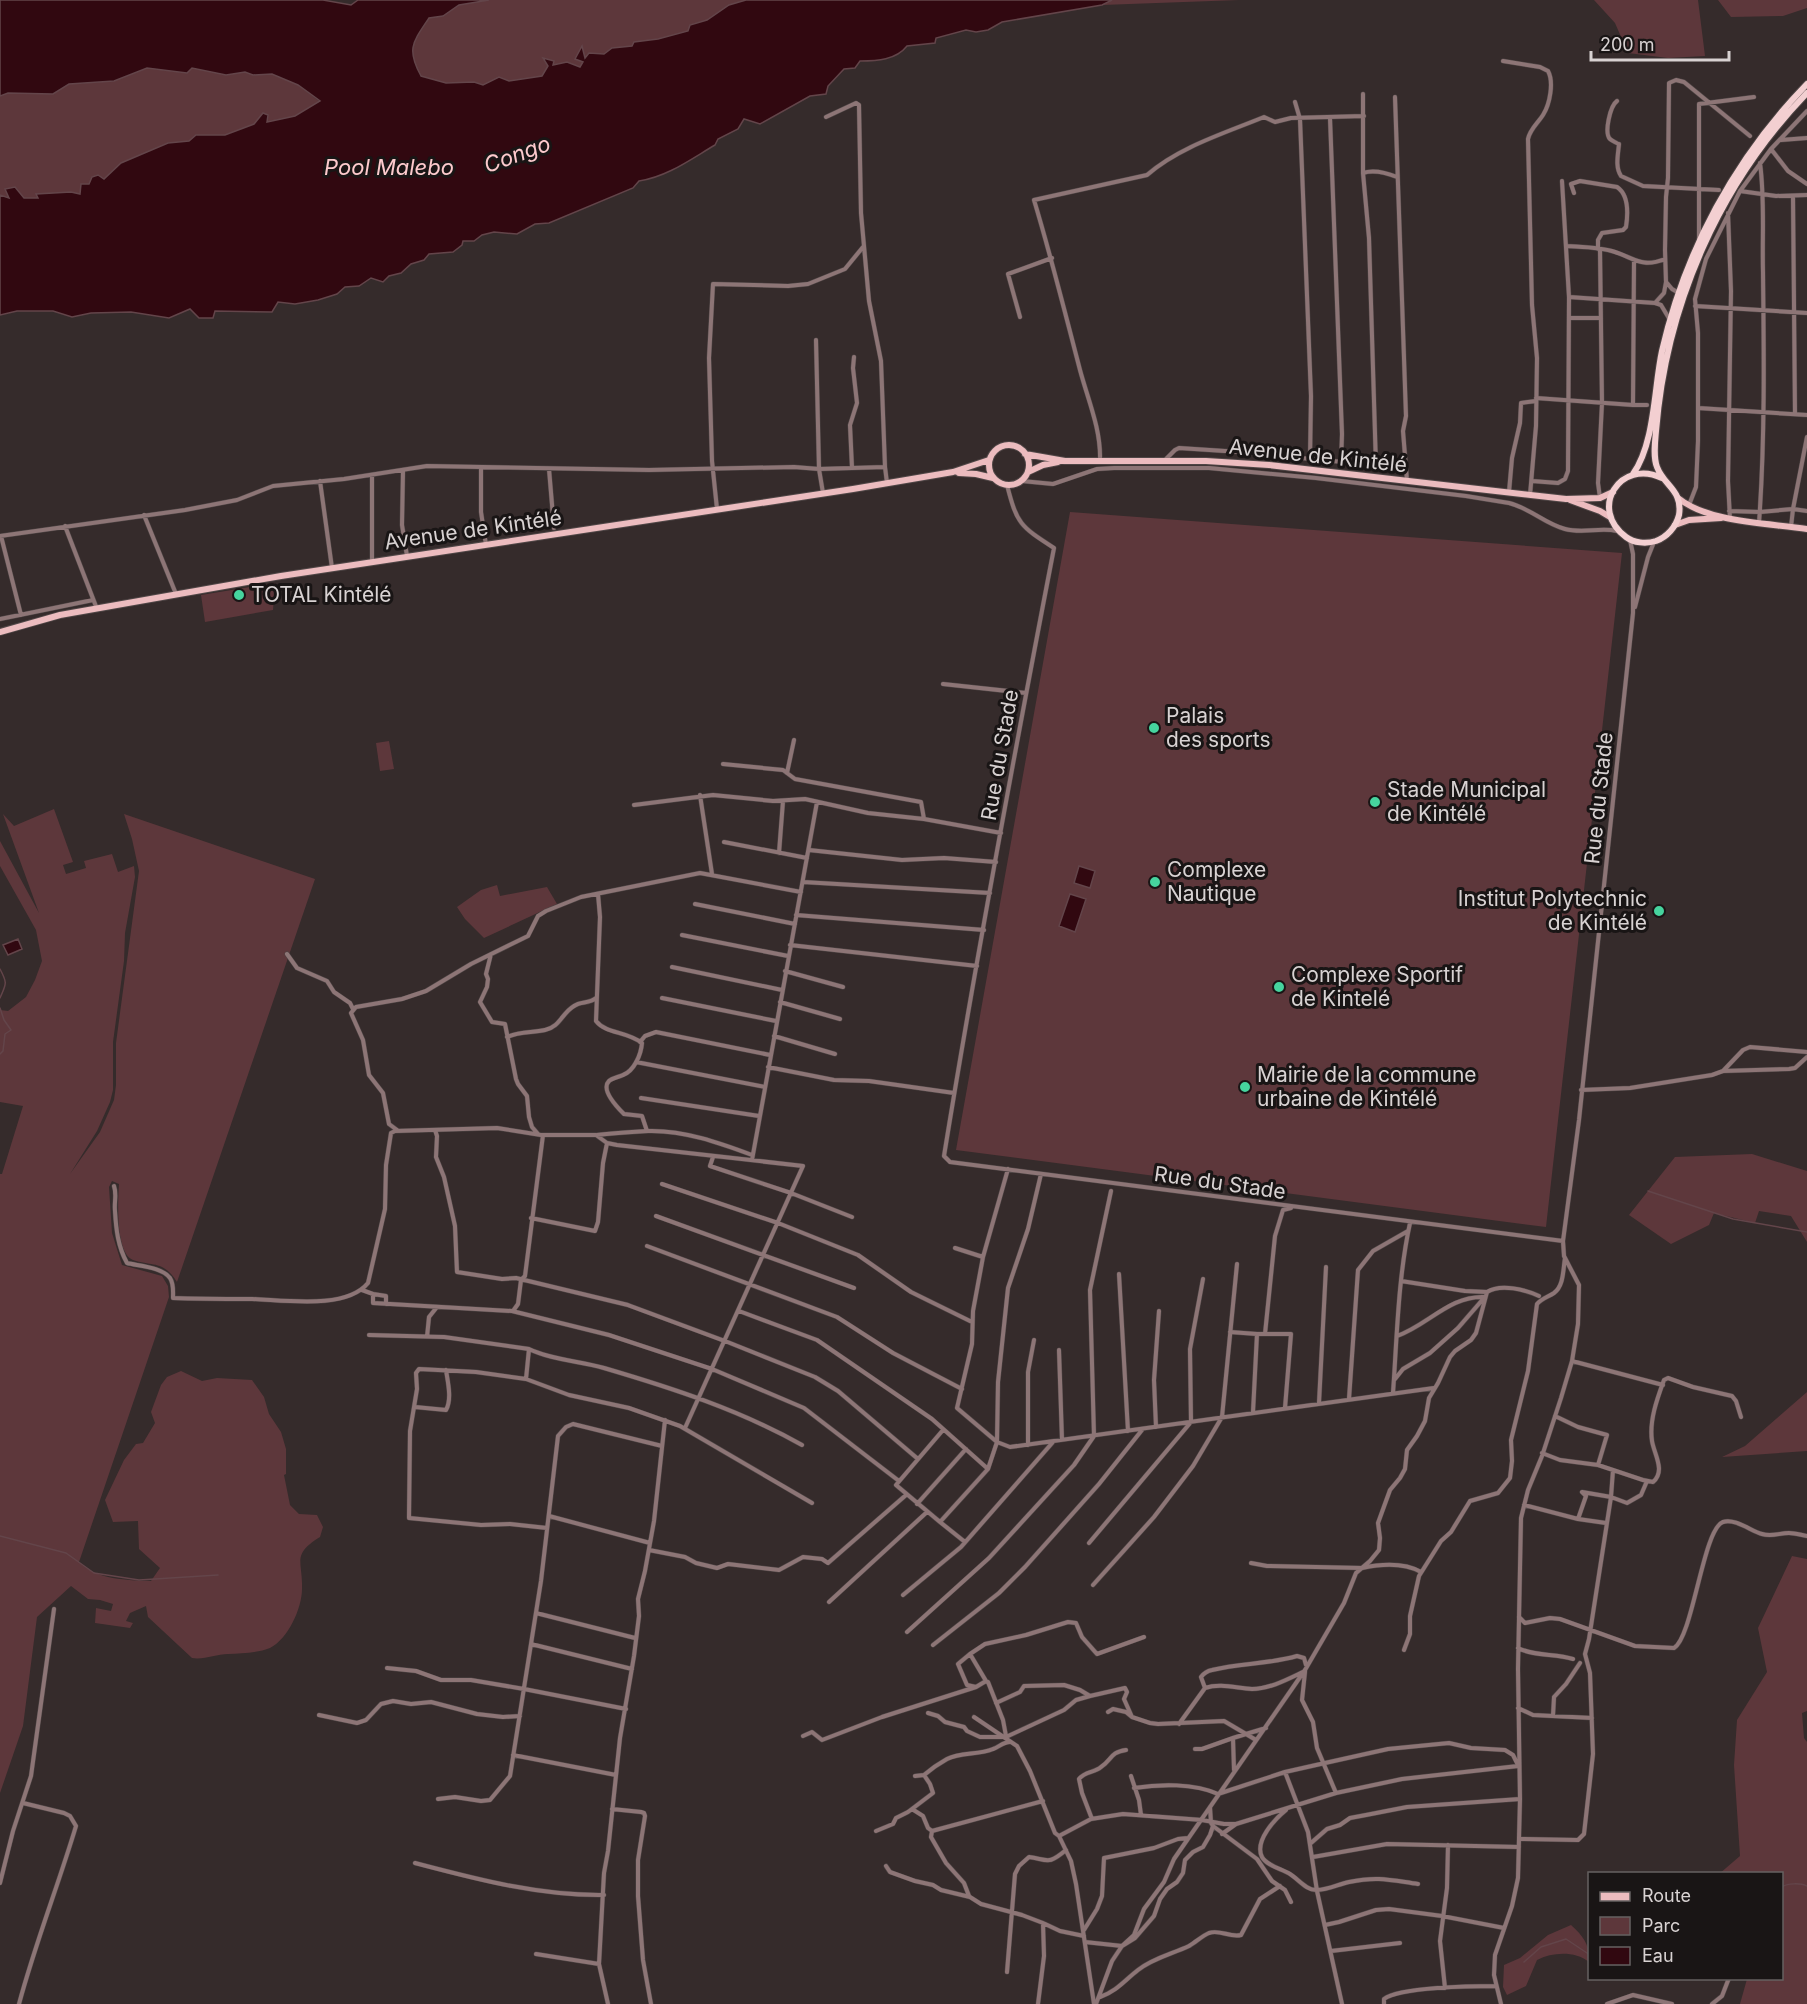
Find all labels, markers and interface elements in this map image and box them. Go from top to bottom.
scale bar [1591,24,1729,62]
text: 200 m [1600,34,1655,55]
water label: Congo [480,130,554,178]
water label: Pool Malebo [324,154,454,180]
street label: Avenue de Kintélé [1228,434,1408,477]
street label: Avenue de Kintélé [383,505,563,554]
place label: TOTAL Kintélé [251,582,392,607]
marker: TOTAL Kintélé [232,588,246,602]
street label: Rue du Stade [976,687,1023,822]
place label: Palais des sports [1166,703,1271,752]
marker: Palais des sports [1147,721,1161,735]
street label: Rue du Stade [1579,731,1618,865]
place label: Stade Municipal de Kintélé [1387,777,1546,826]
marker: Stade Municipal de Kintélé [1368,795,1382,809]
place label: Complexe Nautique [1167,857,1266,906]
marker: Complexe Nautique [1148,875,1162,889]
place label: Institut Polytechnic de Kintélé [1458,886,1647,935]
marker: Institut Polytechnic de Kintélé [1652,904,1666,918]
place label: Complexe Sportif de Kintelé [1291,962,1463,1011]
marker: Complexe Sportif de Kintelé [1272,980,1286,994]
place label: Mairie de la commune urbaine de Kintélé [1257,1062,1477,1111]
marker: Mairie de la commune urbaine de Kintélé [1238,1080,1252,1094]
street label: Rue du Stade [1153,1161,1287,1204]
legend [1588,1872,1783,1980]
text: Route [1642,1885,1691,1906]
text: Parc [1642,1915,1680,1936]
text: Eau [1642,1945,1674,1966]

